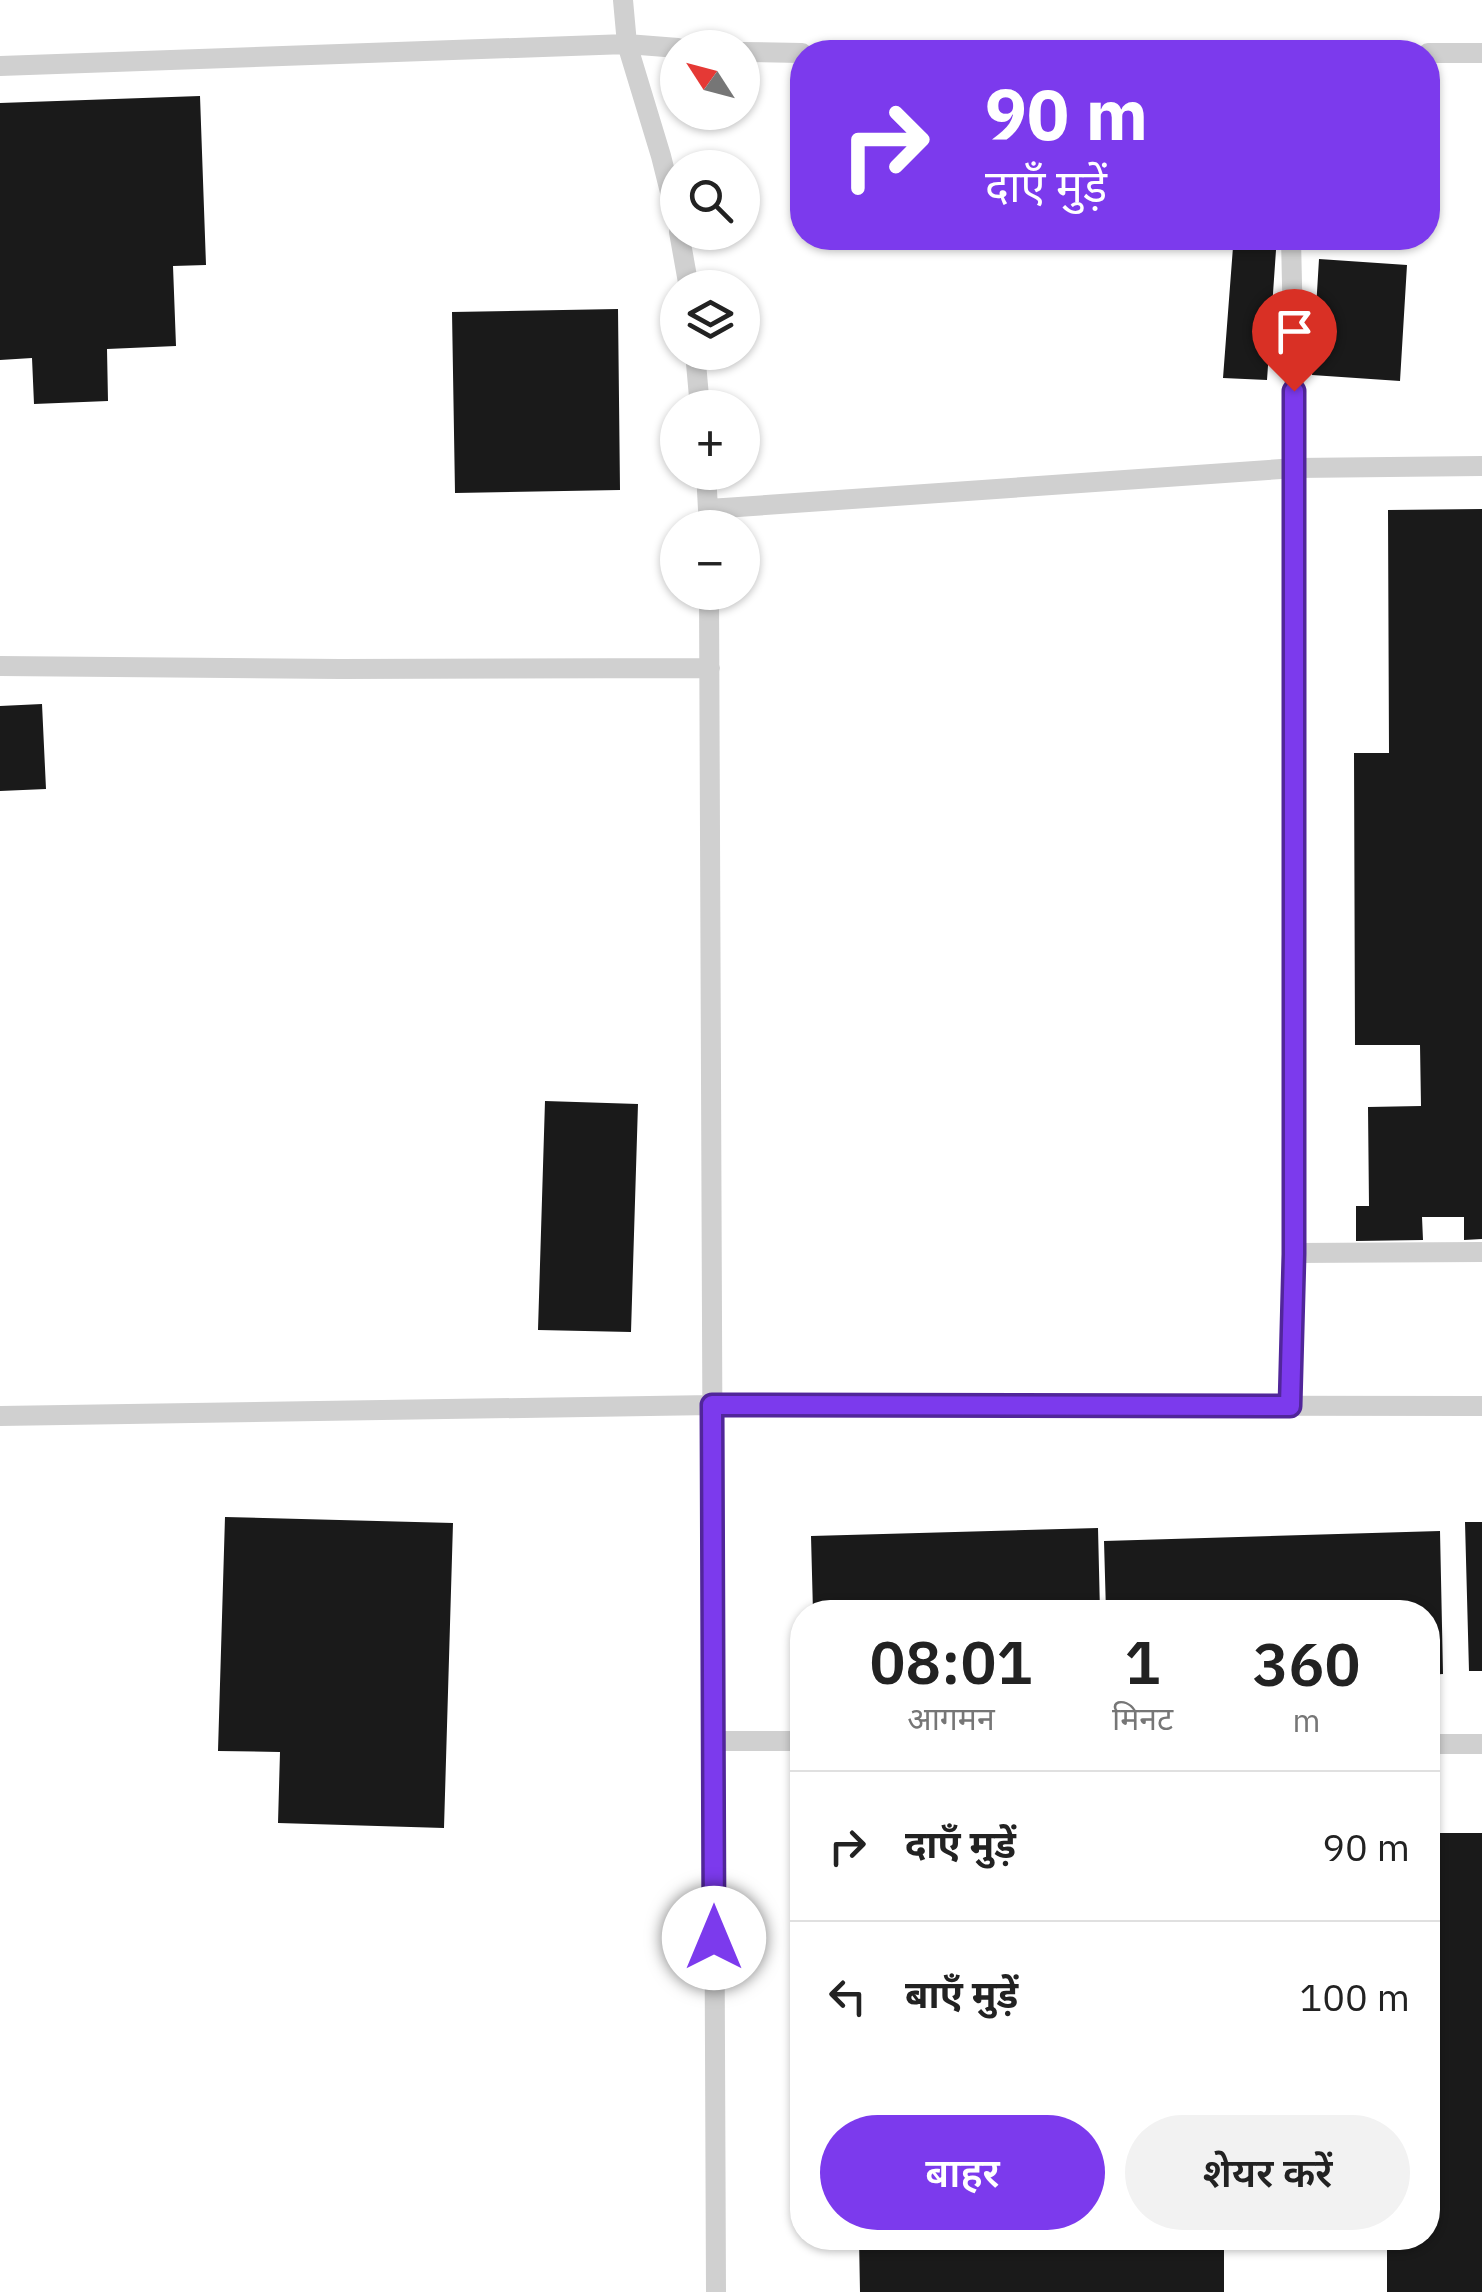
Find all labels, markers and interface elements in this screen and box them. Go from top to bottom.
north arrow [660,30,760,130]
map controls [660,30,760,610]
text: 90 m [985,68,1148,159]
icon: right [820,80,950,210]
button: search [660,150,760,250]
text: दाएँ मुड़ें [985,156,1107,214]
button: layers [660,270,760,370]
pin [1252,289,1337,392]
icon: arrive [1267,304,1322,359]
button: + [660,390,760,490]
button: − [660,510,760,610]
text: 08:01 [869,1622,1033,1701]
text: 1 [1125,1622,1161,1701]
text: 360 [1253,1624,1361,1703]
text: आगमन [907,1697,995,1739]
text: मिनट [1112,1697,1173,1739]
text: m [1293,1699,1321,1741]
icon: right [820,1819,875,1874]
text: दाएँ मुड़ें [905,1819,1016,1868]
text: 90 m [1322,1822,1410,1871]
position arrow [662,1886,766,1990]
icon: left [820,1969,875,2024]
text: बाएँ मुड़ें [905,1969,1018,2018]
text: 100 m [1299,1972,1410,2021]
button: बाहर [820,2115,1105,2230]
button: शेयर करें [1125,2115,1410,2230]

